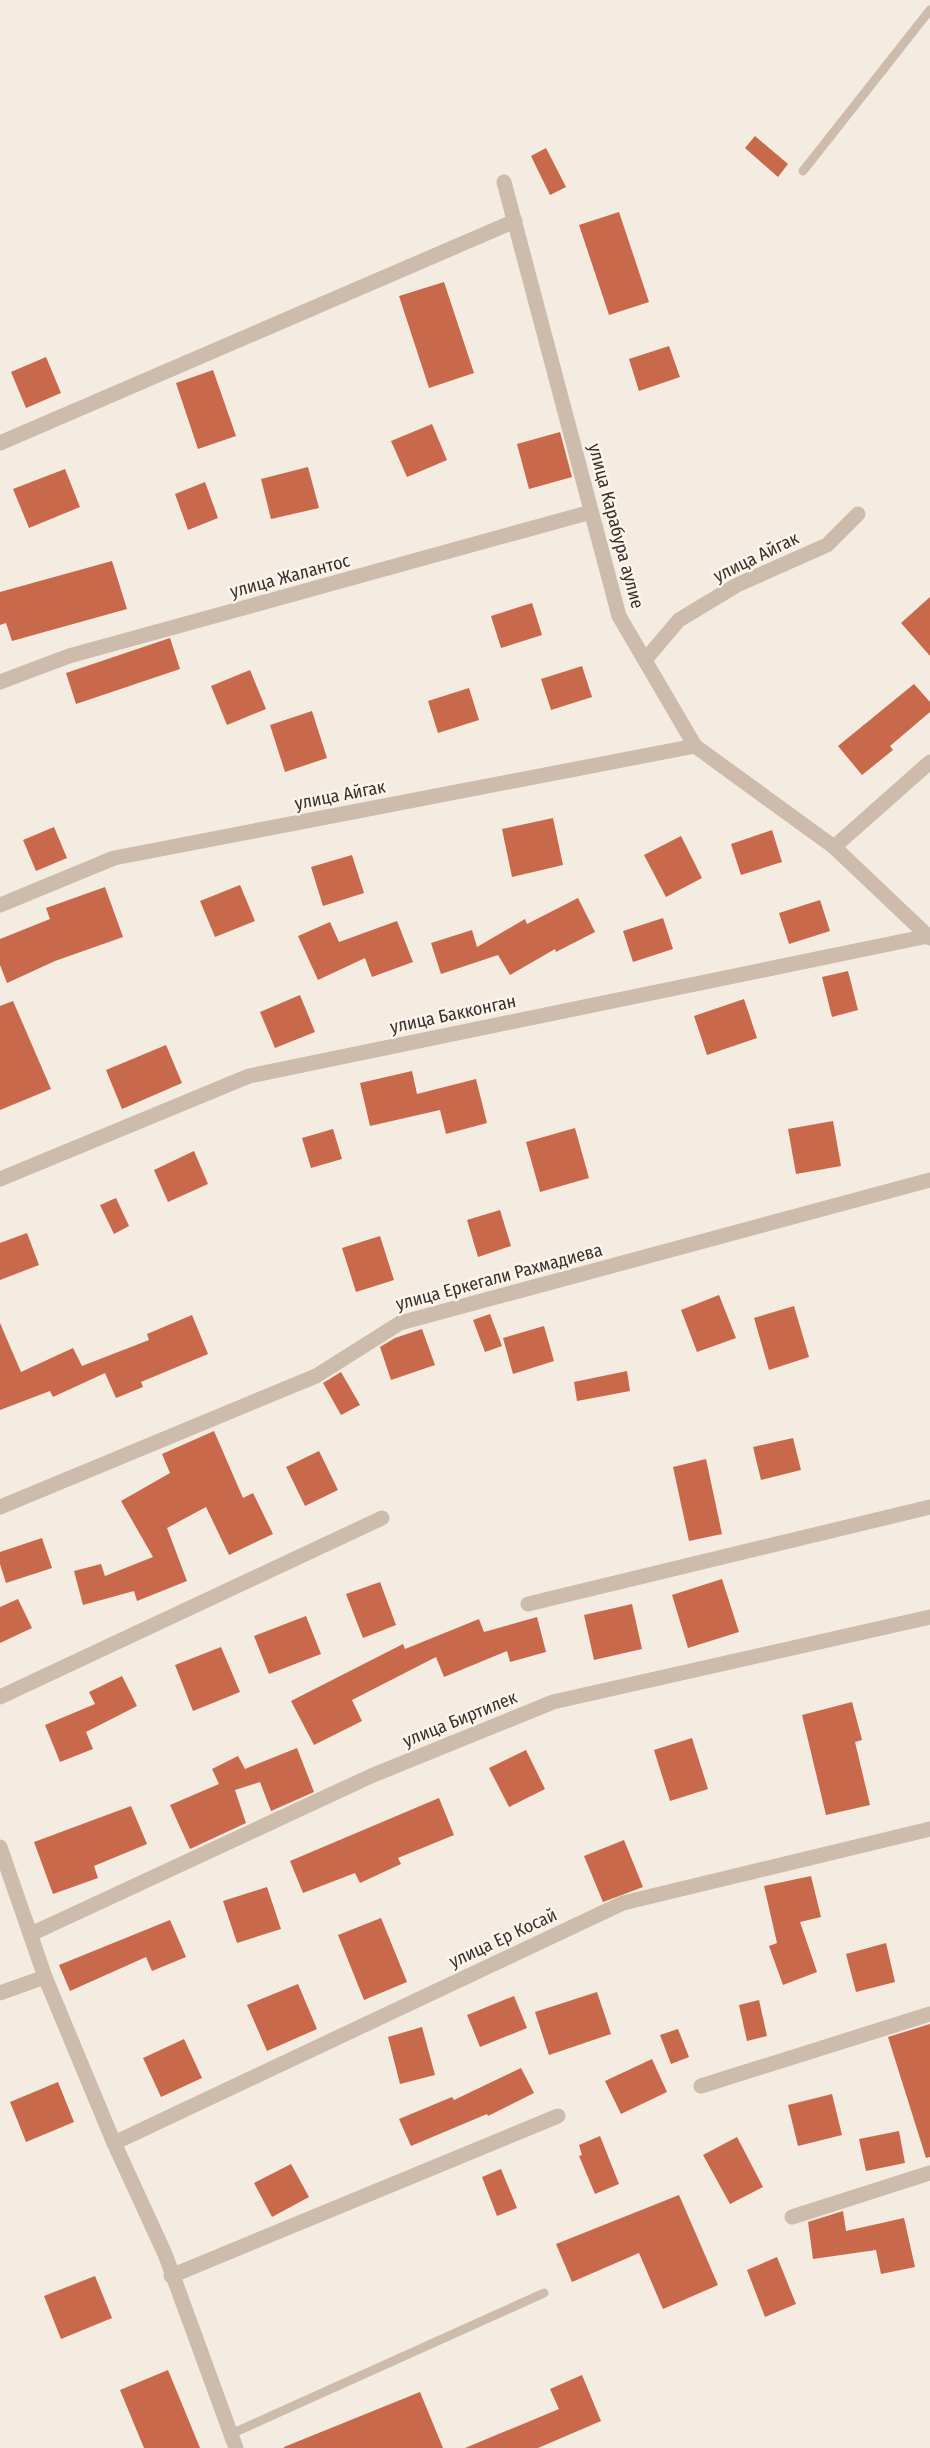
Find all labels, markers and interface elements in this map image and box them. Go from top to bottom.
street label: улица Карабура аулие [583,441,649,611]
street label: улица Айгак [710,527,803,587]
street label: улица Жалантос [228,549,353,603]
street label: улица Айгак [293,775,388,815]
street label: улица Бакконган [388,990,518,1038]
street label: улица Еркегали Рахмадиева [393,1239,605,1315]
street label: улица Биртилек [400,1686,521,1752]
street label: улица Ер Косай [446,1903,560,1973]

